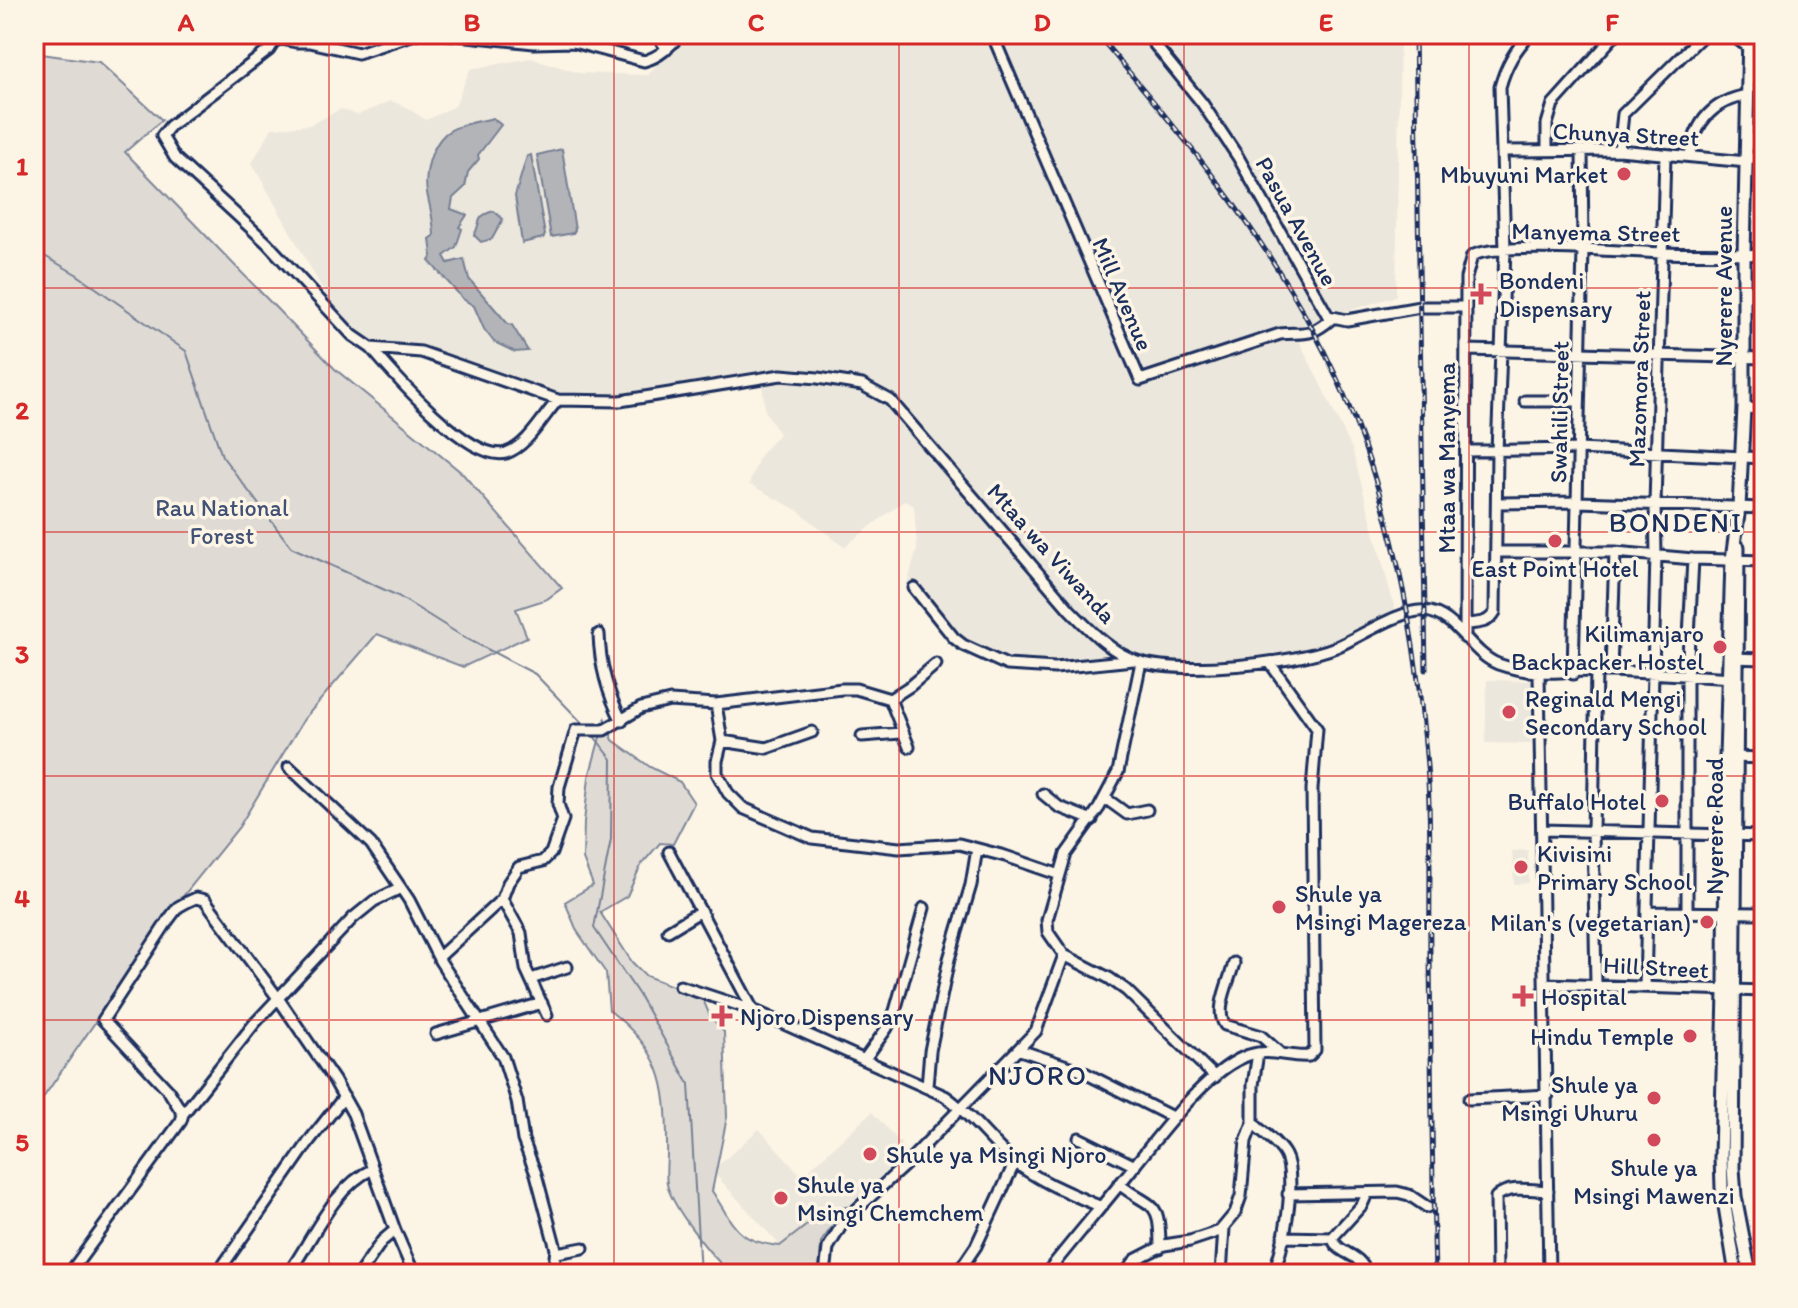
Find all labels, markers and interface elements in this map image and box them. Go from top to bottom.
text: A [177,6,195,38]
text: B [464,6,481,38]
text: C [748,6,765,38]
text: D [1033,6,1051,38]
text: E [1319,6,1333,38]
text: F [1605,6,1619,38]
street label: Chunya Street [1552,116,1700,152]
text: 1 [16,150,28,182]
street label: Pasua Avenue [1250,151,1344,291]
place label: Mbuyuni Market [1440,160,1608,189]
marker: Mbuyuni Market [1615,165,1633,183]
street label: Nyerere Avenue [1709,206,1738,366]
street label: Manyema Street [1511,216,1681,248]
street label: Mill Avenue [1086,233,1160,355]
place label: Bondeni Dispensary [1499,266,1613,323]
marker: Bondeni Dispensary [1470,283,1492,305]
street label: Mazomora Street [1621,290,1657,468]
street label: Swahili Street [1543,341,1575,483]
street label: Mtaa wa Manyema [1432,362,1461,554]
text: 2 [15,394,29,426]
street label: Mtaa wa Viwanda [981,477,1123,630]
park label: Rau National Forest [155,493,289,550]
district label: BONDENI [1609,505,1743,539]
marker: East Point Hotel [1546,532,1564,550]
place label: East Point Hotel [1472,554,1639,583]
place label: Kilimanjaro Backpacker Hostel [1511,619,1704,676]
text: 3 [15,638,29,670]
marker: Kilimanjaro Backpacker Hostel [1711,638,1729,656]
place label: Reginald Mengi Secondary School [1525,684,1707,741]
marker: Reginald Mengi Secondary School [1500,703,1518,721]
street label: Nyerere Road [1700,757,1729,895]
place label: Buffalo Hotel [1507,787,1646,816]
marker: Buffalo Hotel [1653,792,1671,810]
place label: Kivisini Primary School [1537,839,1692,896]
marker: Kivisini Primary School [1512,858,1530,876]
place label: Shule ya Msingi Magereza [1295,879,1467,936]
text: 4 [14,882,30,914]
marker: Shule ya Msingi Magereza [1270,898,1288,916]
place label: Milan's (vegetarian) [1490,908,1691,937]
marker: Milan's (vegetarian) [1698,913,1716,931]
street label: Hill Street [1603,950,1710,984]
place label: Hospital [1541,982,1627,1011]
marker: Hospital [1512,985,1534,1007]
place label: Njoro Dispensary [740,1002,913,1031]
marker: Njoro Dispensary [711,1005,733,1027]
place label: Hindu Temple [1530,1022,1674,1051]
marker: Hindu Temple [1681,1027,1699,1045]
district label: NJORO [988,1058,1088,1092]
place label: Shule ya Msingi Uhuru [1501,1070,1639,1127]
marker: Shule ya Msingi Uhuru [1645,1089,1663,1107]
text: 5 [15,1126,29,1158]
marker: Shule ya Msingi Mawenzi [1645,1131,1663,1149]
place label: Shule ya Msingi Njoro [886,1140,1106,1169]
marker: Shule ya Msingi Njoro [861,1145,879,1163]
place label: Shule ya Msingi Mawenzi [1573,1153,1735,1210]
place label: Shule ya Msingi Chemchem [797,1170,984,1227]
marker: Shule ya Msingi Chemchem [772,1189,790,1207]

